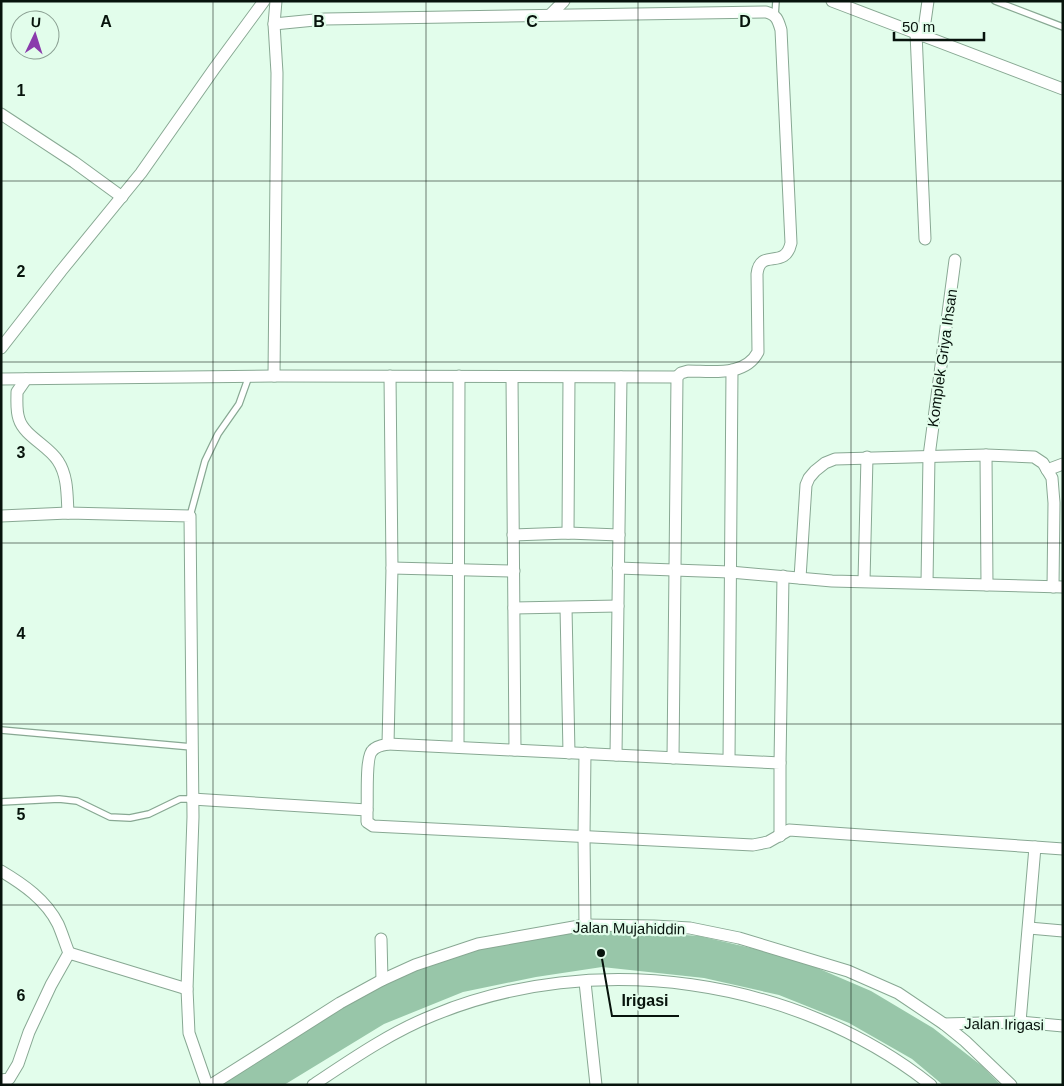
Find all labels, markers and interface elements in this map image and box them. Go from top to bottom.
north arrow [10,10,60,60]
scale bar [894,10,984,42]
text: A [100,13,112,30]
text: B [313,13,325,30]
text: C [526,13,538,30]
text: D [739,13,751,30]
text: U [30,14,42,30]
text: 50 m [902,18,935,35]
text: 1 [17,82,26,99]
text: 2 [17,263,26,280]
street label: Komplek Griya Ihsan [924,288,960,428]
text: 3 [17,444,26,461]
text: 4 [17,625,26,642]
text: 5 [17,806,26,823]
street label: Jalan Mujahiddin [573,919,685,937]
callout: Irigasi [612,985,679,1016]
text: 6 [17,987,26,1004]
text: Irigasi [621,992,669,1009]
street label: Jalan Irigasi [964,1015,1044,1033]

